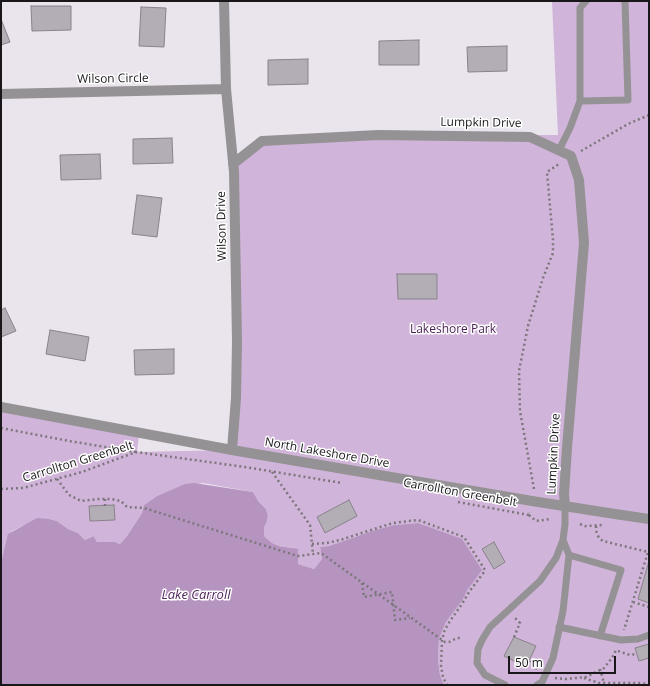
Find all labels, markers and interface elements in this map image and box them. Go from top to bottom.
street label: Wilson Circle [77,71,149,87]
street label: Lumpkin Drive [440,115,522,131]
street label: Wilson Drive [214,191,230,261]
park label: Lakeshore Park [410,323,496,337]
street label: Lumpkin Drive [545,413,563,495]
street label: North Lakeshore Drive [264,435,390,471]
street label: Carrollton Greenbelt [21,438,135,486]
street label: Carrollton Greenbelt [402,476,518,510]
water label: Lake Carroll [162,587,230,603]
scale bar [510,648,618,674]
text: 50 m [515,654,543,671]

